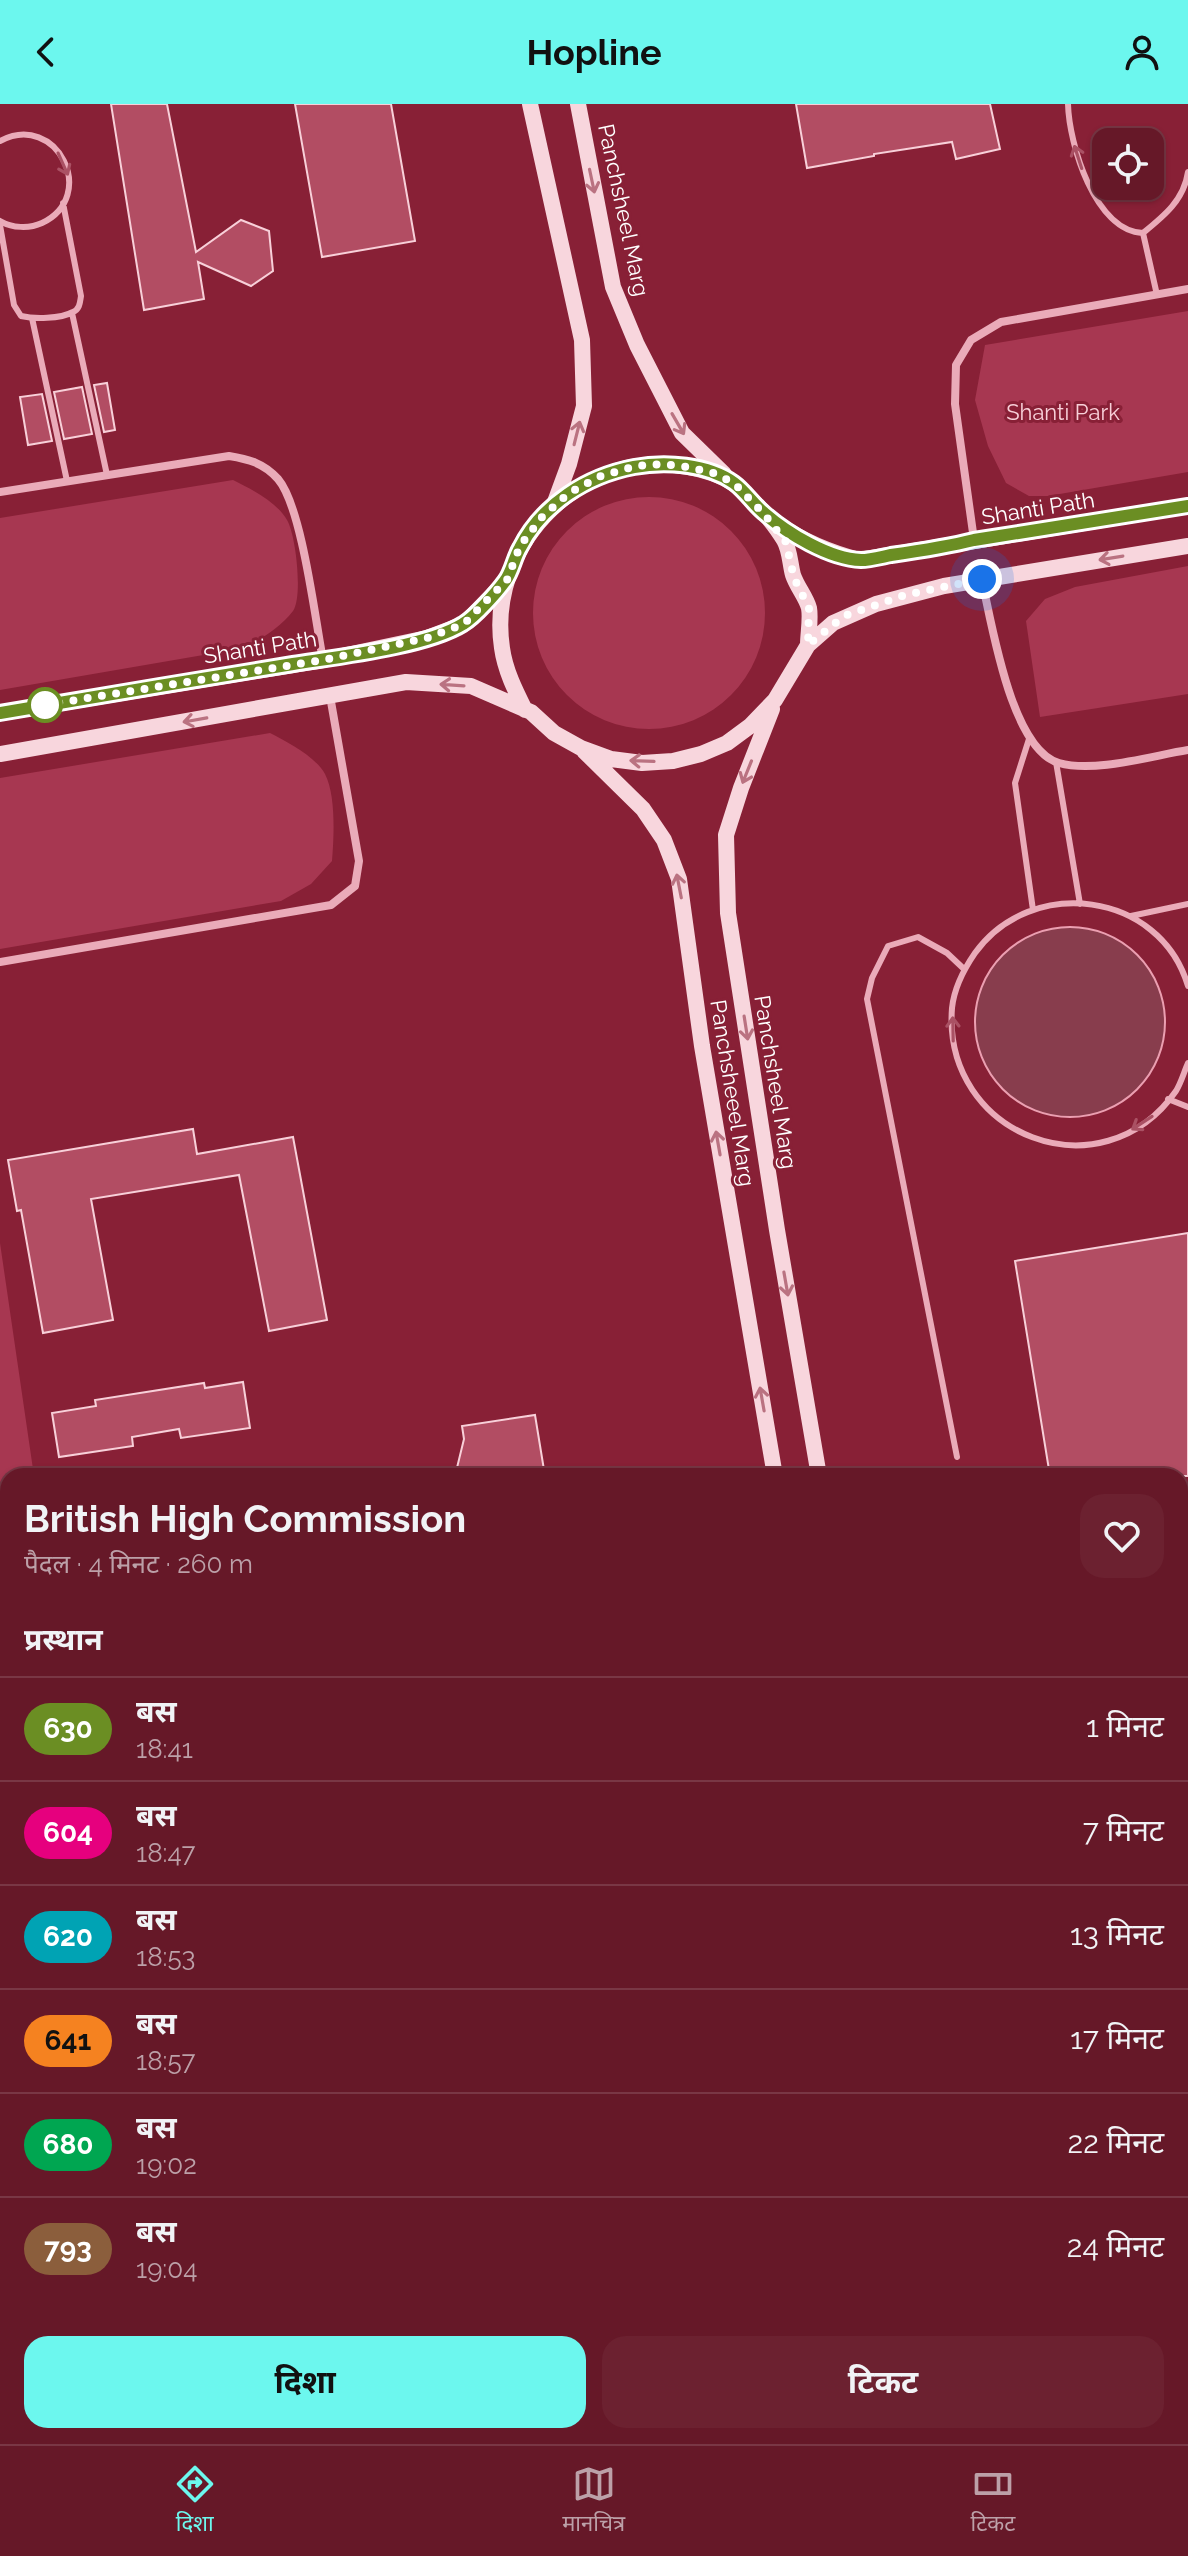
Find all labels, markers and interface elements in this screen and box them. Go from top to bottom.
icon: back [24,30,68,74]
icon: person [1120,30,1164,74]
text: Hopline [526,31,662,73]
street label: Panchsheel Marg [593,121,655,299]
map controls [1092,128,1164,200]
button: locate [1092,128,1164,200]
one-way arrow [1070,145,1084,170]
one-way arrow [57,151,72,175]
one-way arrow [585,168,600,193]
park label: Shanti Park [1006,399,1120,425]
one-way arrow [670,412,686,435]
one-way arrow [571,420,586,446]
street label: Shanti Path [980,486,1096,530]
one-way arrow [1099,552,1124,567]
your location [962,559,1002,599]
street label: Shanti Path [202,625,318,669]
one-way arrow [439,677,466,692]
unlabelled marker [28,688,62,722]
one-way arrow [183,713,209,728]
one-way arrow [629,754,655,769]
one-way arrow [739,759,753,784]
one-way arrow [671,874,686,899]
street label: Panchsheel Marg [749,993,803,1171]
street label: Panchsheeel Marg [705,998,761,1188]
one-way arrow [739,1014,754,1040]
one-way arrow [945,1016,960,1043]
one-way arrow [1131,1115,1153,1132]
one-way arrow [710,1131,725,1156]
one-way arrow [780,1271,795,1297]
one-way arrow [754,1387,769,1412]
button: heart [1080,1494,1164,1578]
text: British High Commission [24,1496,466,1541]
text: पैदल · 4 मिनट · 260 m [24,1549,253,1579]
text: प्रस्थान [24,1622,103,1657]
text: बस [136,1694,177,1729]
text: 1 मिनट [1086,1709,1164,1744]
text: 630 [43,1712,93,1745]
text: 18:41 [136,1734,193,1764]
text: बस [136,1798,177,1833]
text: 7 मिनट [1083,1813,1164,1848]
text: 604 [43,1816,93,1849]
text: 18:47 [136,1838,195,1868]
text: बस [136,1902,177,1937]
text: 13 मिनट [1070,1917,1164,1952]
text: 620 [43,1920,93,1953]
text: 18:53 [136,1942,196,1972]
text: बस [136,2006,177,2041]
text: 17 मिनट [1070,2021,1164,2056]
text: 641 [45,2024,91,2057]
text: 18:57 [136,2046,195,2076]
text: बस [136,2110,177,2145]
text: 22 मिनट [1068,2125,1164,2160]
text: 680 [42,2128,94,2161]
text: 19:02 [136,2150,197,2180]
text: बस [136,2214,177,2249]
text: 24 मिनट [1067,2229,1164,2264]
text: 793 [44,2232,92,2265]
text: 19:04 [136,2254,197,2284]
button: दिशा [24,2336,586,2428]
button: टिकट [602,2336,1164,2428]
tab: दिशा [173,2462,217,2540]
tab: मानचित्र [562,2462,625,2540]
tab: टिकट [970,2462,1015,2540]

